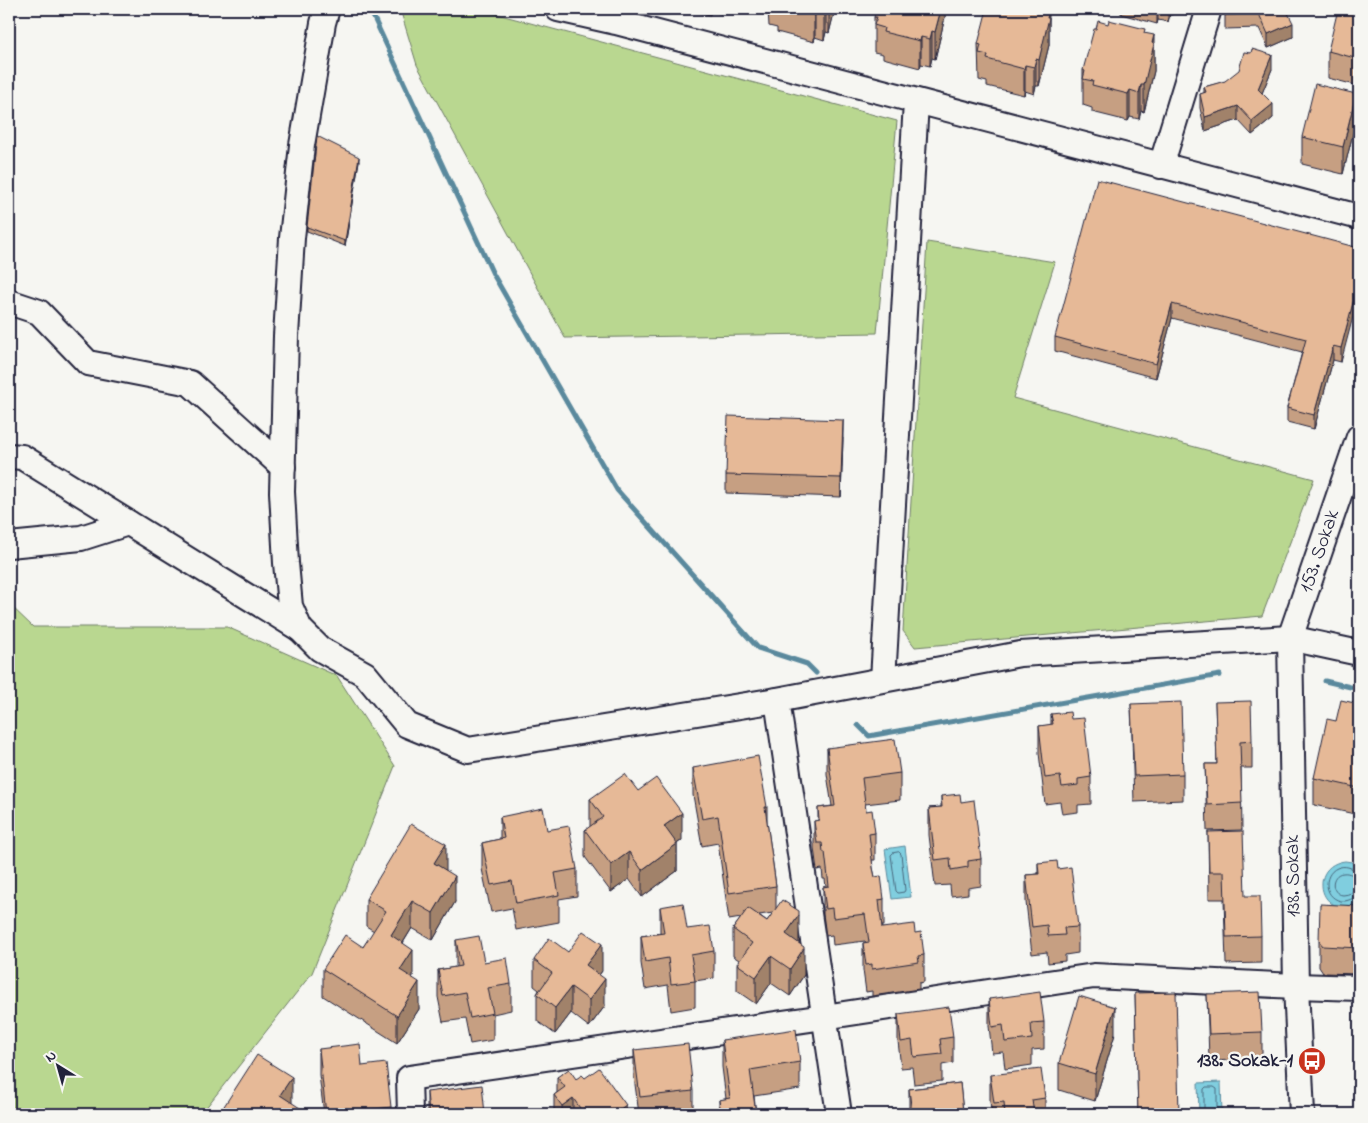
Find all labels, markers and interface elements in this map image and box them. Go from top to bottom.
street label: 153. Sokak [1292,505,1348,597]
street label: 138. Sokak [1279,834,1309,917]
north arrow [32,1040,82,1090]
text: N [41,1046,61,1068]
bus stop icon: 138. Sokak-1 [1297,1046,1327,1076]
place label: 138. Sokak-1 [1197,1047,1294,1076]

